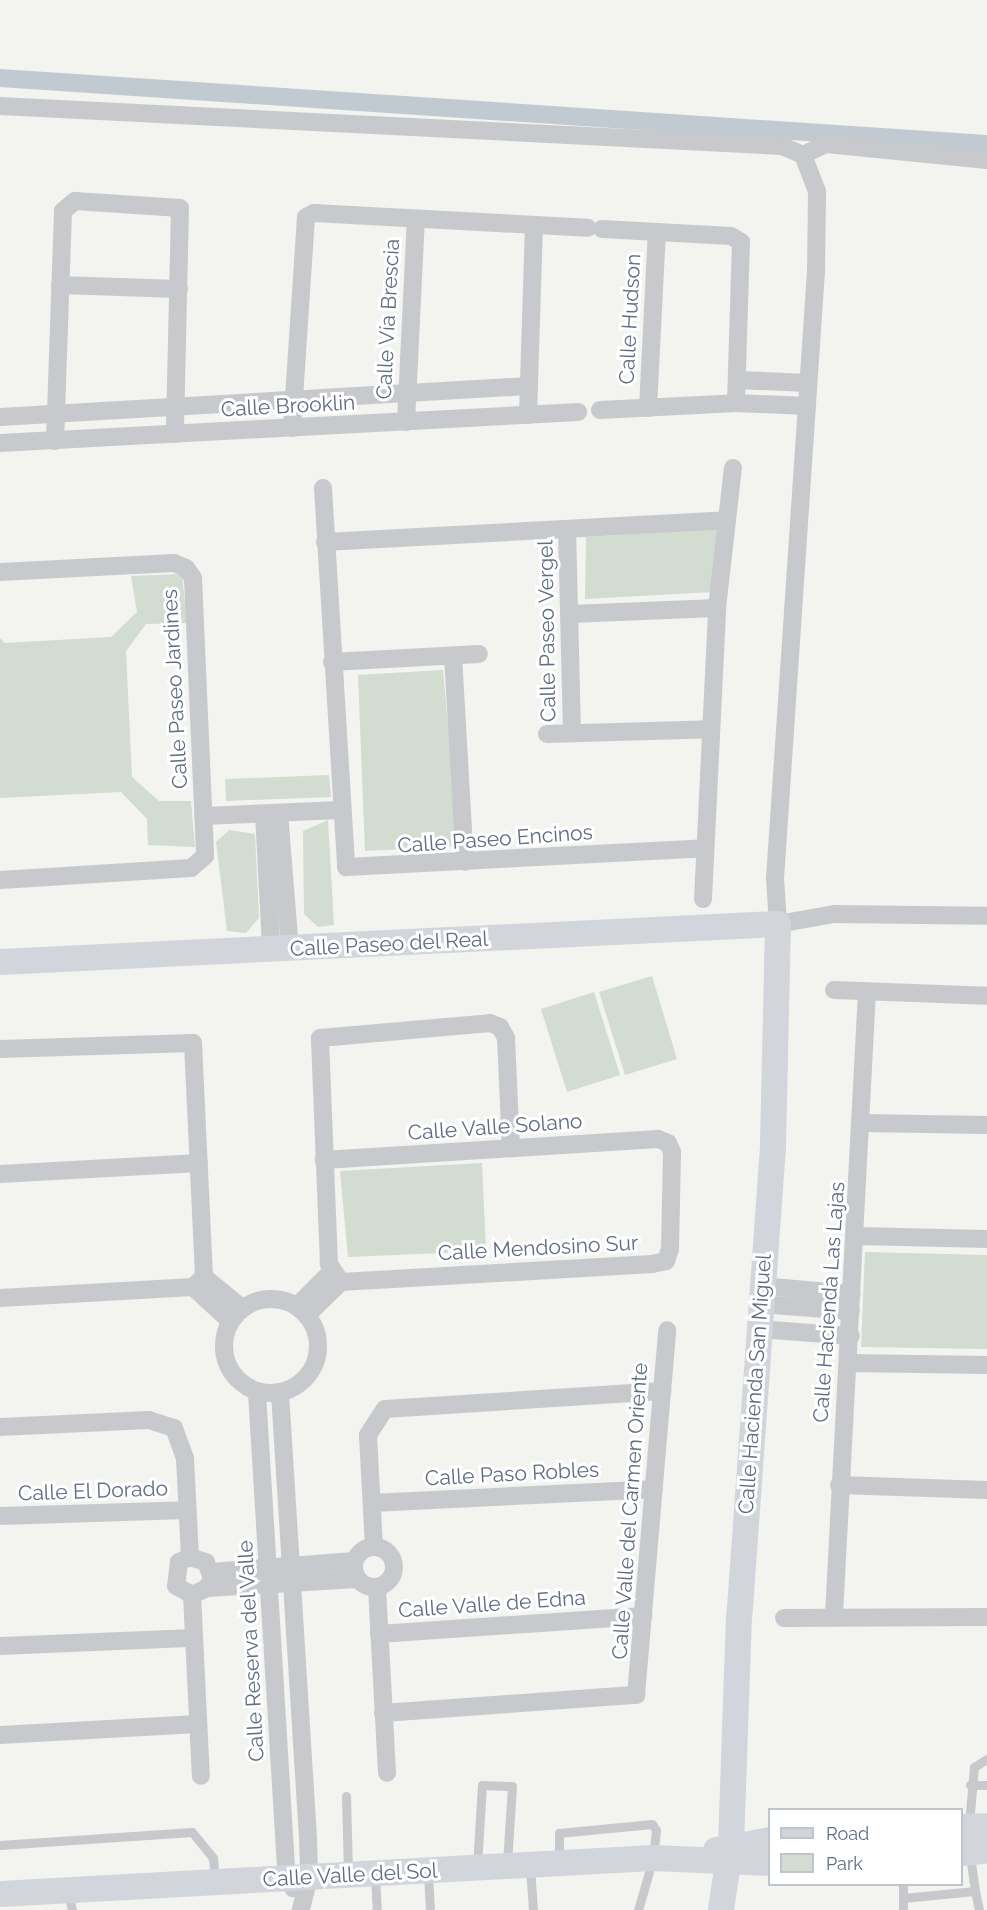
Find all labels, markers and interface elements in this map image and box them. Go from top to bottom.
street label: Calle Vía Brescia [371,238,405,400]
street label: Calle Hudson [614,253,646,385]
street label: Calle Brooklin [220,390,356,422]
street label: Calle Paseo Vergel [533,539,561,723]
street label: Calle Paseo Jardines [157,588,193,790]
street label: Calle Paseo Encinos [397,820,593,858]
street label: Calle Paseo del Real [289,926,489,962]
street label: Calle Valle Solano [406,1108,584,1146]
street label: Calle Hacienda Las Lajas [808,1181,850,1423]
street label: Calle Mendosino Sur [437,1230,639,1266]
street label: Calle Hacienda San Miguel [733,1253,777,1515]
street label: Calle Valle del Carmen Oriente [607,1361,653,1661]
street label: Calle Paso Robles [424,1457,600,1491]
street label: Calle El Dorado [17,1476,169,1506]
street label: Calle Reserva del Valle [233,1539,269,1763]
street label: Calle Valle de Edna [397,1585,587,1623]
legend [768,1808,963,1886]
text: Road [826,1823,869,1844]
text: Park [826,1853,863,1874]
street label: Calle Valle del Sol [261,1858,439,1892]

